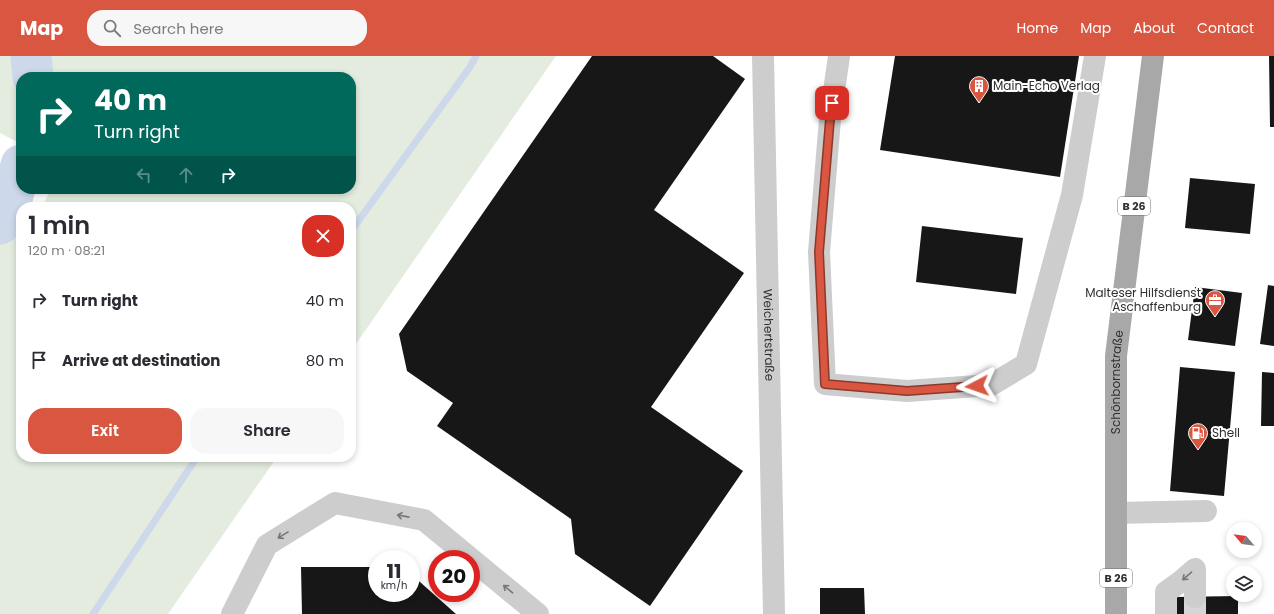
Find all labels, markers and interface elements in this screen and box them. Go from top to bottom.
search box [87,10,367,46]
text: Map [20,15,63,42]
icon: search [101,17,123,39]
text: Search here [133,18,224,39]
text: Home [1016,18,1058,38]
text: Map [1080,18,1111,38]
text: About [1133,18,1175,38]
text: Contact [1197,18,1254,38]
building icon: Main-Echo Verlag [968,75,990,103]
place label: Main-Echo Verlag [993,77,1100,94]
text: 40 m [94,81,167,120]
pin [815,86,849,120]
icon: right [28,88,80,140]
icon: arrive [821,92,843,114]
text: Turn right [94,119,180,144]
icon: left [133,164,155,186]
icon: ahead [175,164,197,186]
icon: right [217,164,239,186]
road number: B 26 [1118,197,1150,215]
text: 1 min [28,209,90,242]
button: close [302,215,344,257]
text: 120 m · 08:21 [28,241,105,260]
place label: Malteser Hilfsdienst Aschaffenburg [1085,284,1201,315]
icon: right [28,289,50,311]
street label: Weichertstraße [760,289,778,381]
office icon: Malteser Hilfsdienst Aschaffenburg [1204,289,1226,317]
text: Turn right [62,290,138,311]
text: 40 m [306,290,344,311]
street label: Schönbornstraße [1107,329,1127,434]
icon: arrive [28,349,50,371]
text: Arrive at destination [62,350,220,371]
text: 80 m [306,350,344,371]
position arrow [956,365,998,407]
button: Exit [28,408,182,454]
button: Share [190,408,344,454]
fuel station icon: Shell [1187,422,1209,450]
place label: Shell [1212,424,1240,441]
one-way arrow [397,512,410,520]
north arrow [1226,522,1262,558]
map controls [1226,522,1262,602]
one-way arrow [277,531,289,539]
speed limit sign: 20 [428,550,480,602]
text: 11 [386,557,402,585]
button: layers [1226,566,1262,602]
road number: B 26 [1100,569,1132,587]
one-way arrow [1181,572,1192,581]
text: km/h [381,578,407,593]
one-way arrow [502,585,513,594]

